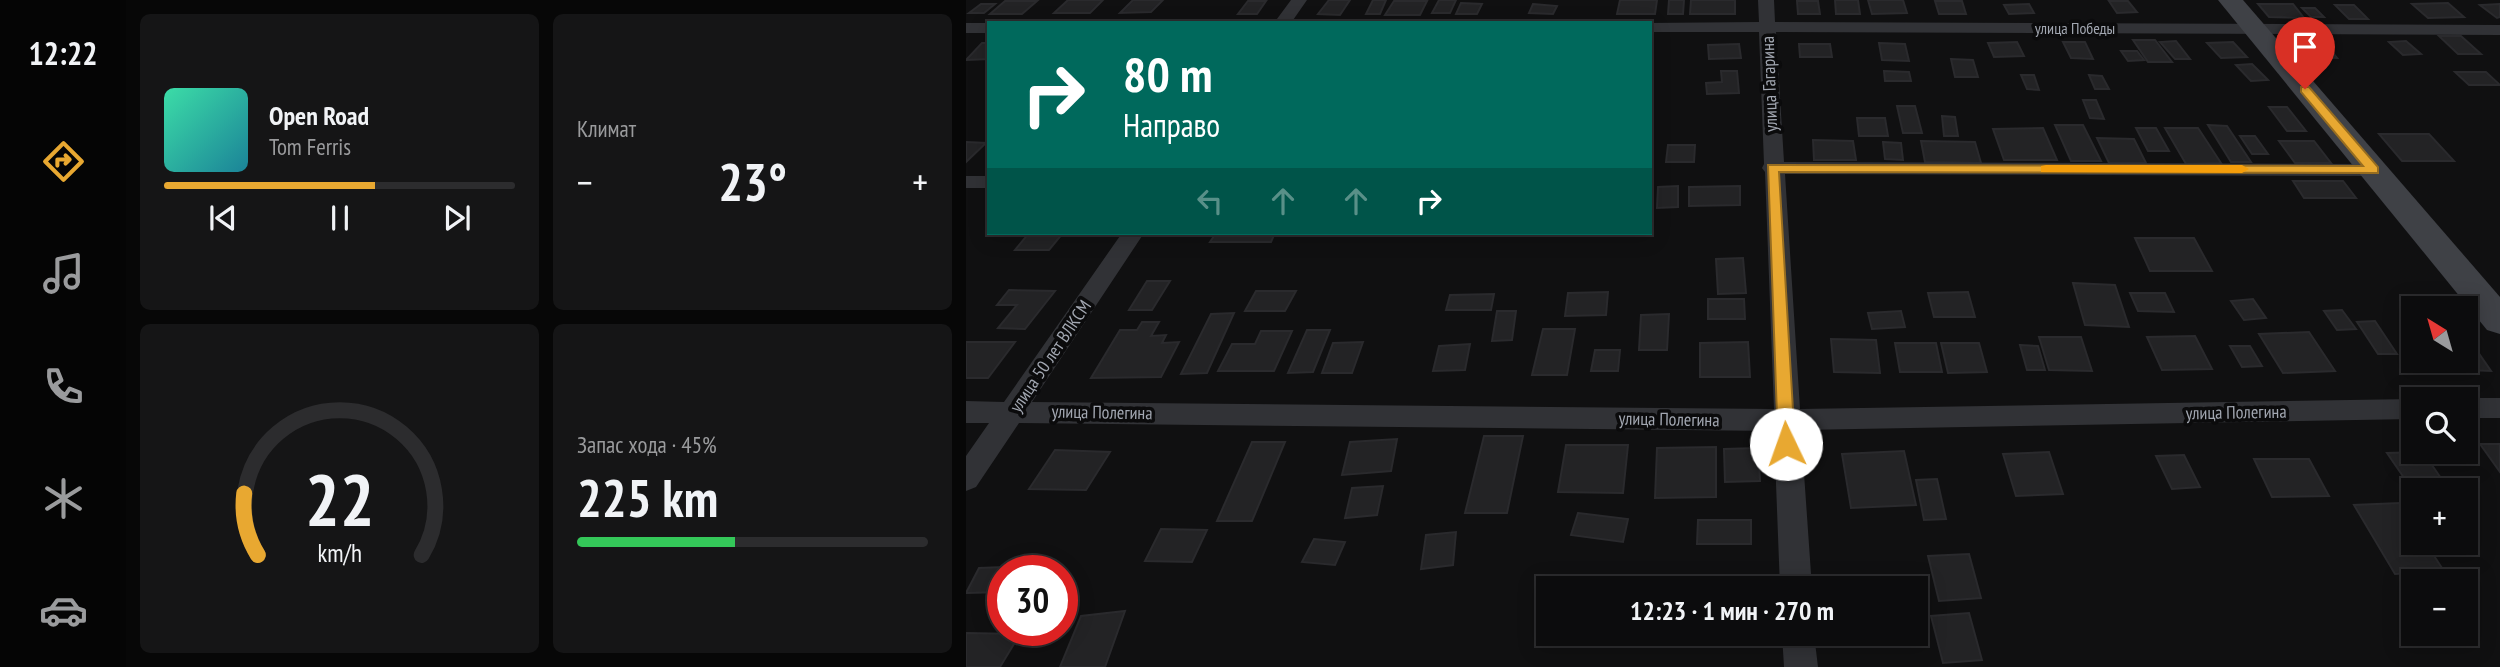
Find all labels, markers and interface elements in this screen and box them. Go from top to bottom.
pin [2275,17,2335,89]
street label: улица Победы [2035,18,2115,38]
icon: arrive [2286,28,2324,66]
text: 12:22 [28,32,98,74]
street label: улица Гагарина [1756,36,1782,132]
text: 80 m [1123,42,1212,106]
icon: right [1008,49,1099,140]
text: Open Road [269,99,369,132]
text: Направо [1123,104,1220,146]
text: Климат [577,114,636,143]
text: Tom Ferris [269,132,351,161]
icon: directions [39,137,88,186]
text: 23° [718,148,787,215]
text: − [577,157,593,206]
text: + [912,157,928,206]
icon: left [1191,182,1229,220]
icon: ahead [1264,182,1302,220]
icon: ahead [1337,182,1375,220]
icon: right [1410,182,1448,220]
icon: previous [204,199,242,237]
icon: pause [321,199,359,237]
icon: next [438,199,476,237]
icon: music [39,249,88,298]
street label: улица 50 лет ВЛКСМ [1004,295,1096,417]
north arrow [2401,296,2478,373]
map controls [2401,296,2478,646]
icon: phone [39,362,88,411]
button: search [2401,387,2478,464]
street label: улица Полегина [1051,400,1153,424]
street label: улица Полегина [2185,400,2287,424]
street label: улица Полегина [1618,407,1720,431]
position arrow [1749,407,1823,481]
text: Запас хода · 45% [577,430,717,459]
text: 22 [305,451,374,545]
text: 225 km [577,464,718,531]
icon: climate [39,474,88,523]
button: + [2401,478,2478,555]
text: km/h [317,536,362,568]
speed limit sign: 30 [987,555,1078,646]
button: − [2401,569,2478,646]
icon: car [39,586,88,635]
text: 12:23 · 1 мин · 270 m [1630,594,1834,627]

